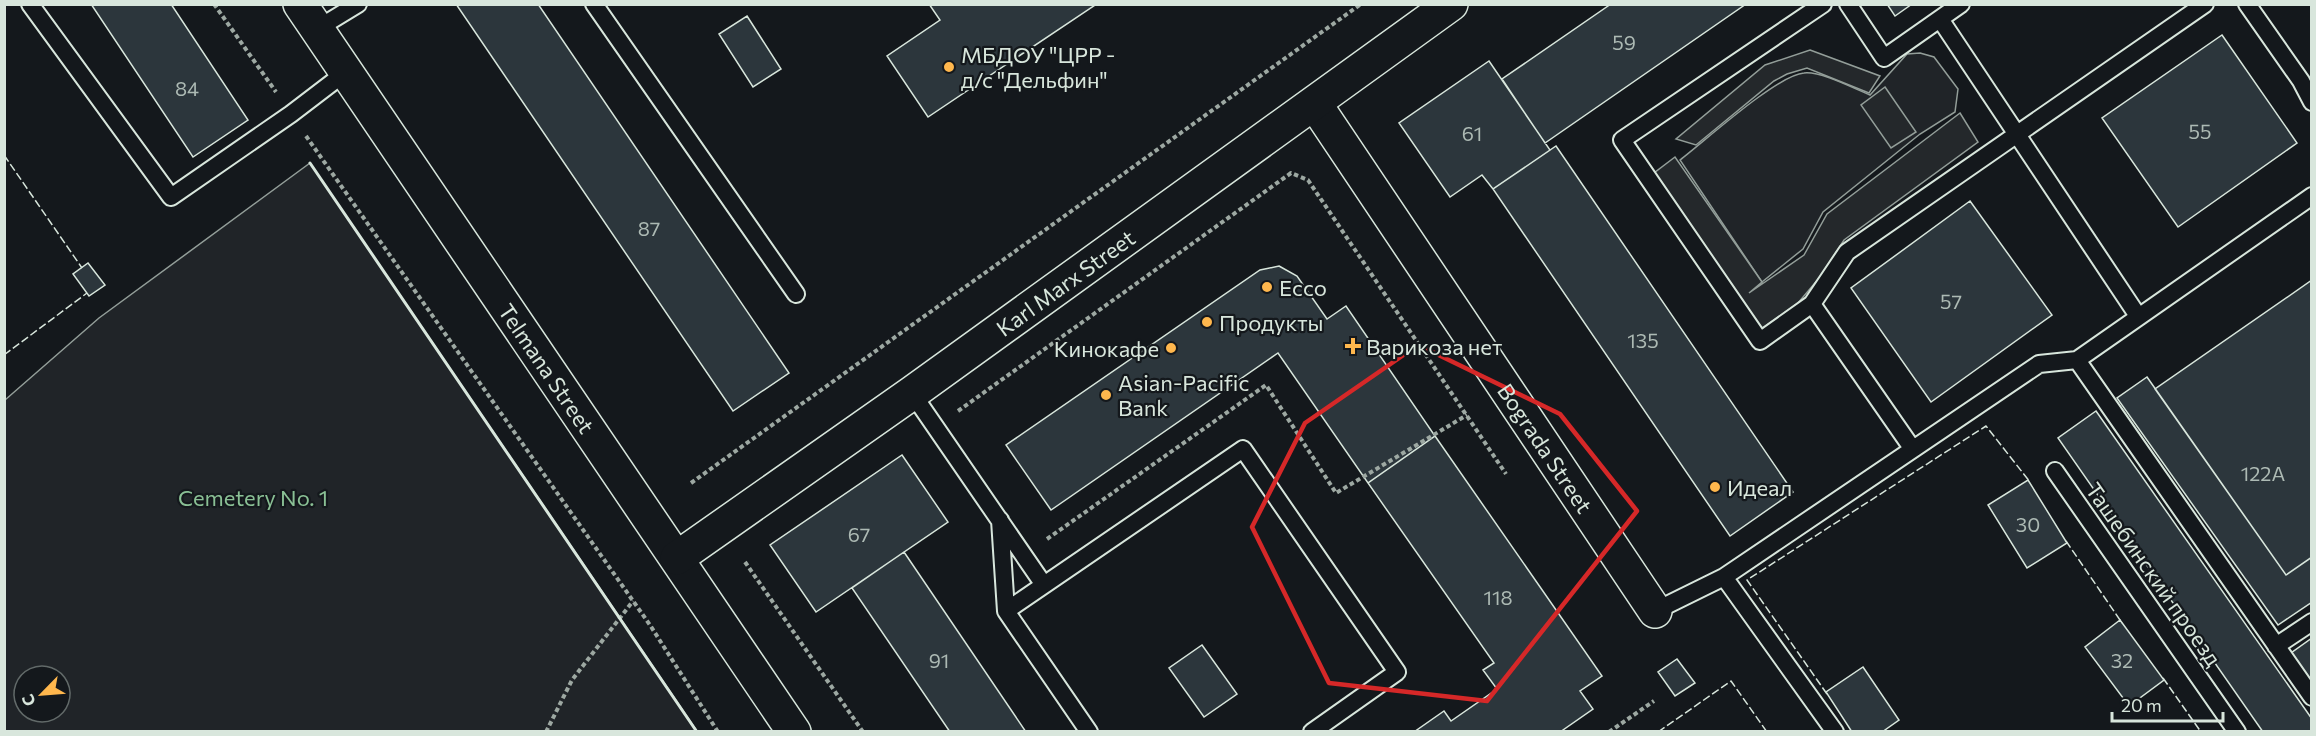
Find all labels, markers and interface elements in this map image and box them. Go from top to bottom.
house number: 59 [1612,30,1636,54]
place label: МБДОУ "ЦРР - д/с "Дельфин" [961,41,1115,93]
marker: МБДОУ "ЦРР - д/с "Дельфин" [942,60,956,74]
house number: 84 [175,76,199,100]
house number: 55 [2189,119,2211,143]
house number: 61 [1462,121,1482,145]
house number: 87 [638,216,660,240]
street label: Karl Marx Street [991,223,1140,341]
place label: Ecco [1279,274,1327,301]
marker: Ecco [1260,280,1274,294]
house number: 57 [1940,289,1962,313]
street label: Telmana Street [494,298,601,438]
place label: Продукты [1219,309,1323,336]
marker: Продукты [1200,315,1214,329]
house number: 135 [1627,328,1659,352]
place label: Варикоза нет [1366,333,1502,360]
place label: Кинокафе [1054,335,1159,362]
marker: Варикоза нет [1344,337,1362,355]
marker: Кинокафе [1164,341,1178,355]
place label: Asian-Pacific Bank [1118,369,1249,421]
street label: Bograda Street [1493,378,1599,518]
marker: Asian-Pacific Bank [1099,388,1113,402]
house number: 122А [2241,461,2285,485]
place label: Идеал [1727,474,1792,501]
street label: Ташебинский проезд [2080,477,2228,671]
marker: Идеал [1708,480,1722,494]
park label: Cemetery No. 1 [178,484,328,511]
house number: 30 [2016,512,2040,536]
house number: 67 [848,522,870,546]
house number: 118 [1483,585,1513,609]
house number: 91 [929,648,949,672]
house number: 32 [2111,648,2133,672]
north arrow [12,664,72,724]
scale bar [2112,685,2223,723]
text: С [17,692,39,710]
text: 20 m [2121,694,2162,716]

